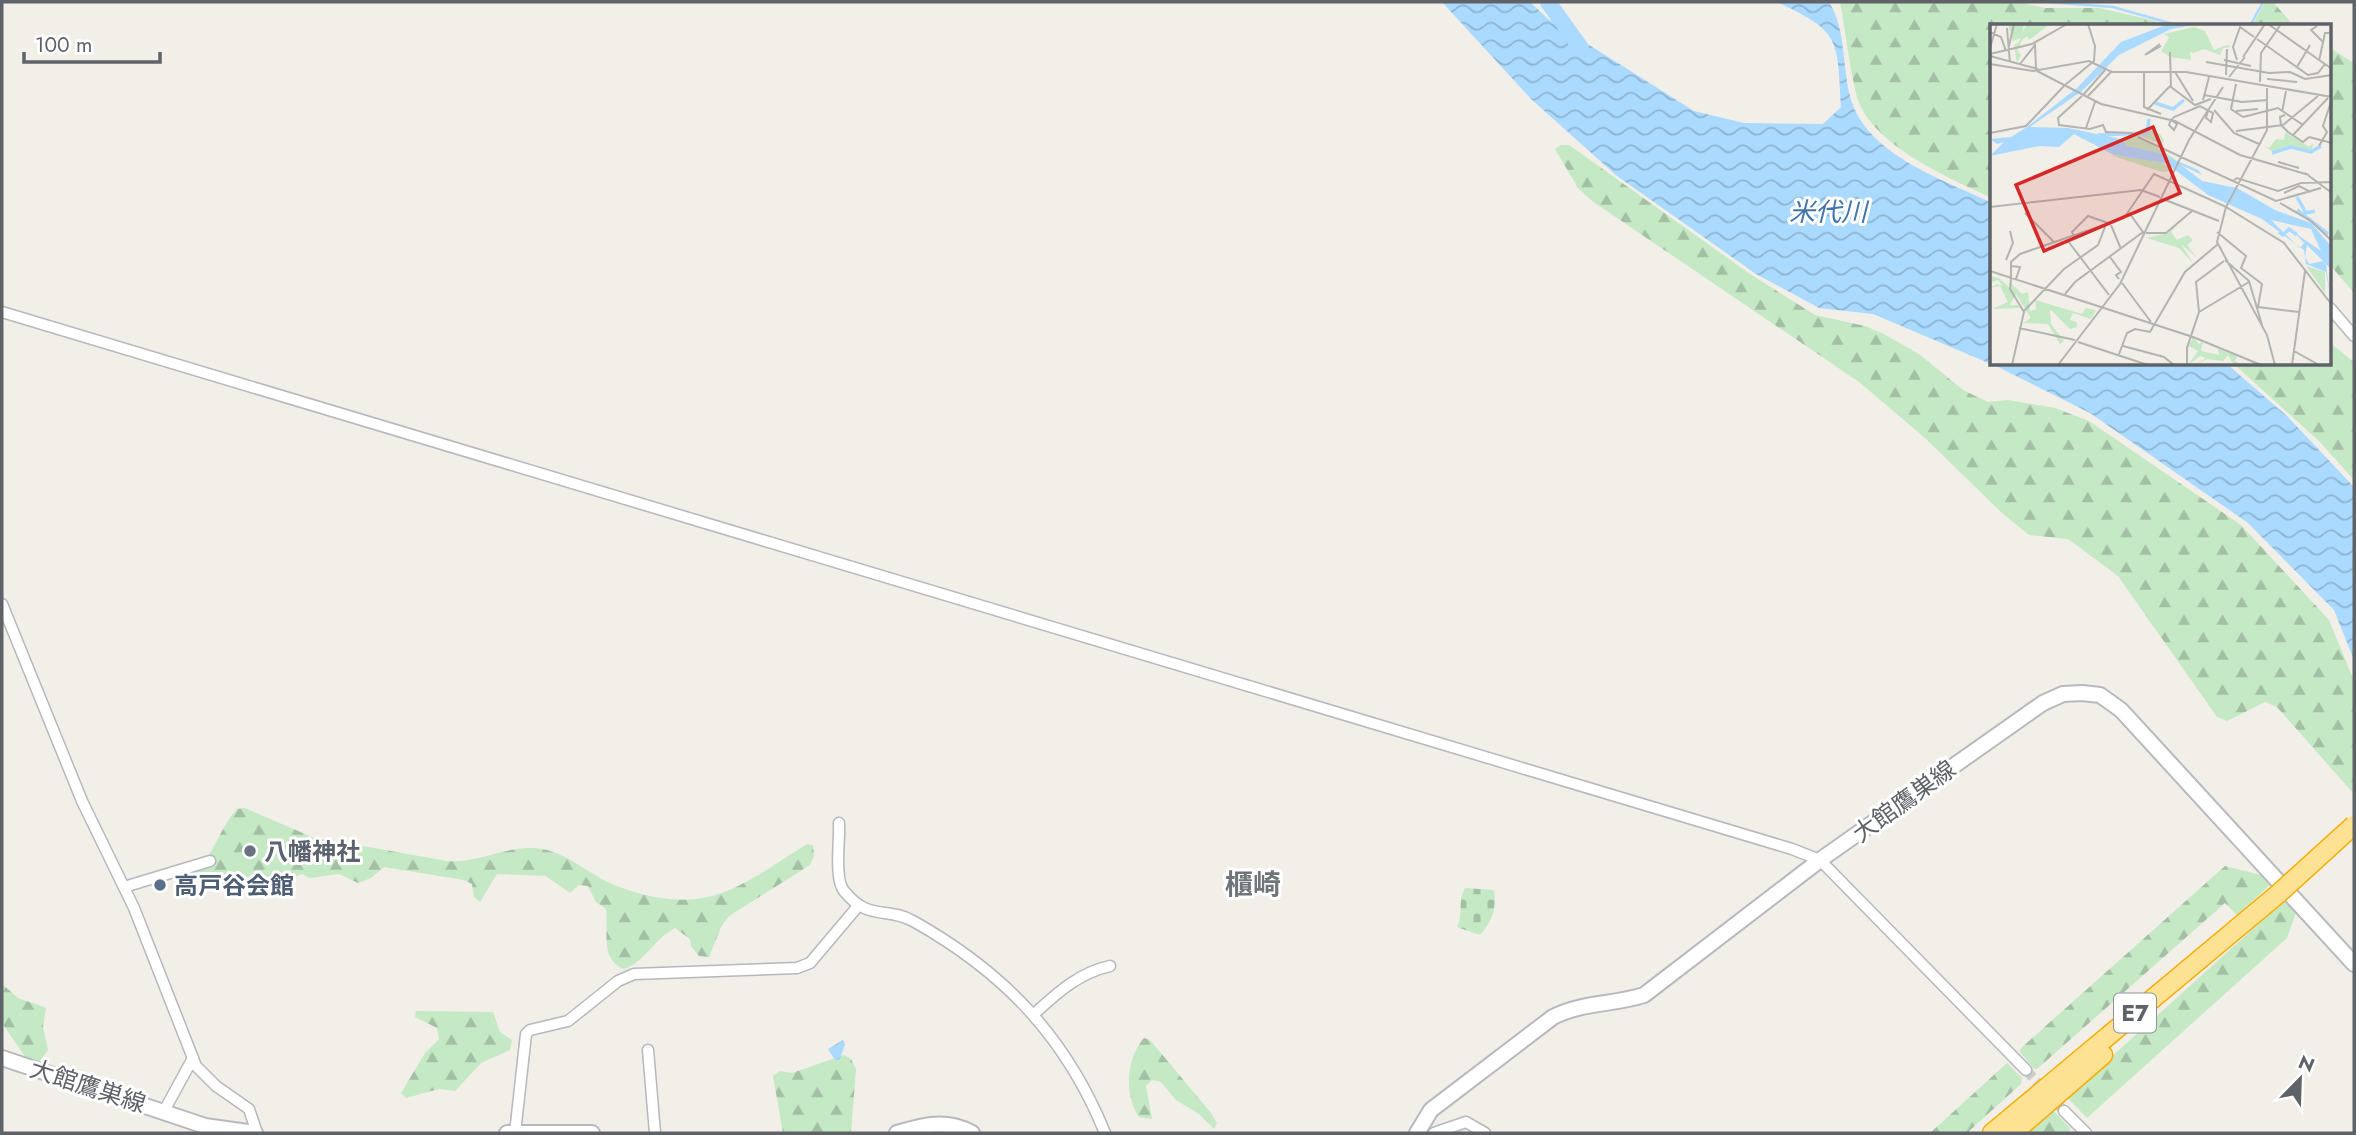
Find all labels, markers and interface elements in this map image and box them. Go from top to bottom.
scale bar [24,21,161,65]
inset map [1990,24,2332,366]
text: 100 m [35,30,92,60]
water label: 米代川 [1789,193,1870,231]
street label: 大館鷹巣線 [1845,752,1963,850]
place label: 八幡神社 [264,834,360,869]
marker: 八幡神社 [242,843,258,859]
district label: 櫃崎 [1225,864,1281,905]
place label: 高戸谷会館 [174,868,294,903]
marker: 高戸谷会館 [152,877,168,893]
road number: E7 [2114,994,2156,1032]
north arrow [2265,1044,2335,1114]
text: N [2294,1048,2319,1079]
street label: 大館鷹巣線 [26,1051,150,1121]

